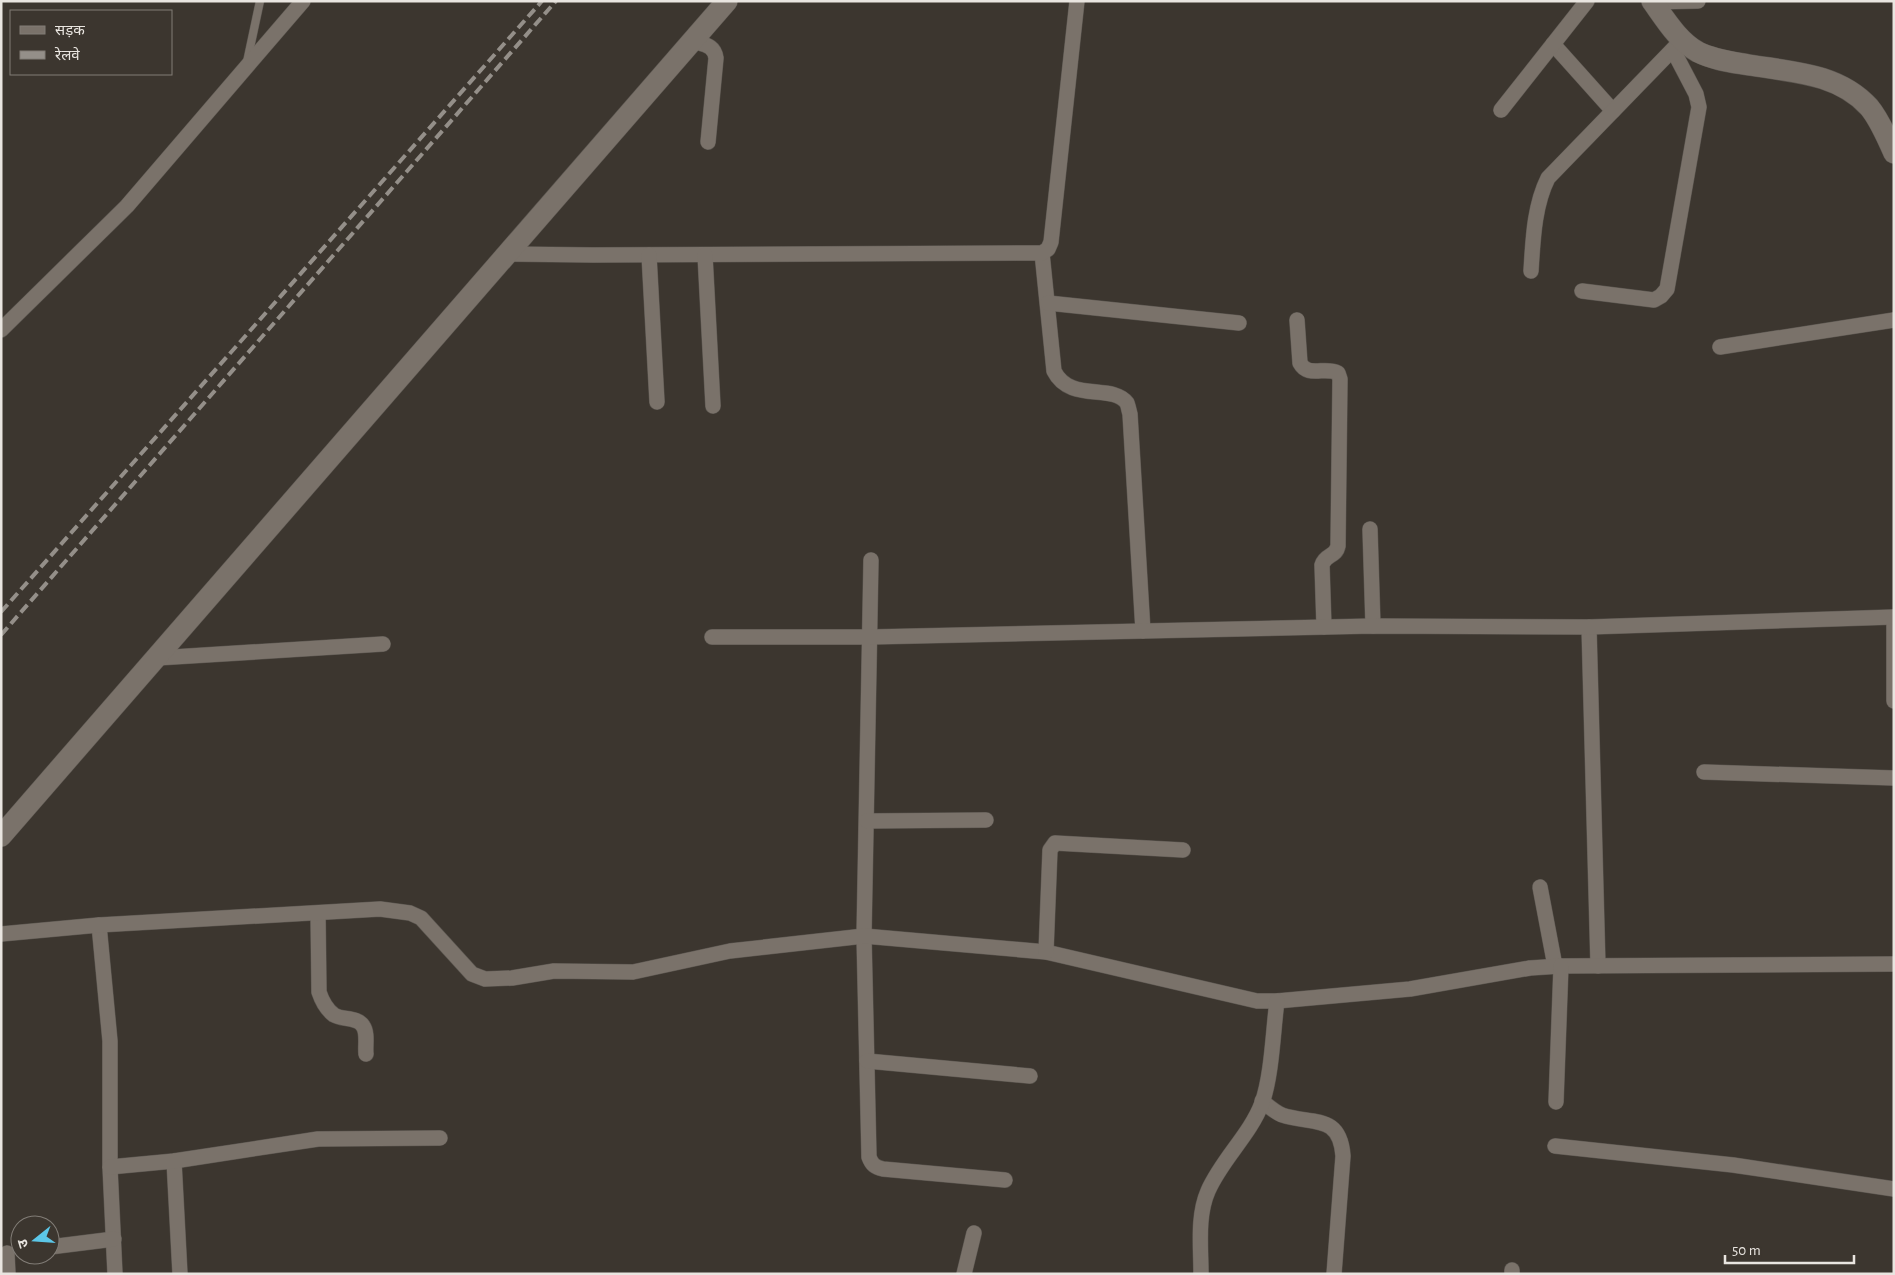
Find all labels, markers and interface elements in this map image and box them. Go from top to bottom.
legend [10,10,172,75]
text: सड़क [55,23,85,38]
text: रेलवे [54,46,80,63]
north arrow [10,1215,60,1265]
scale bar [1725,1232,1854,1264]
text: उ [15,1237,31,1249]
text: 50 m [1732,1243,1761,1258]

